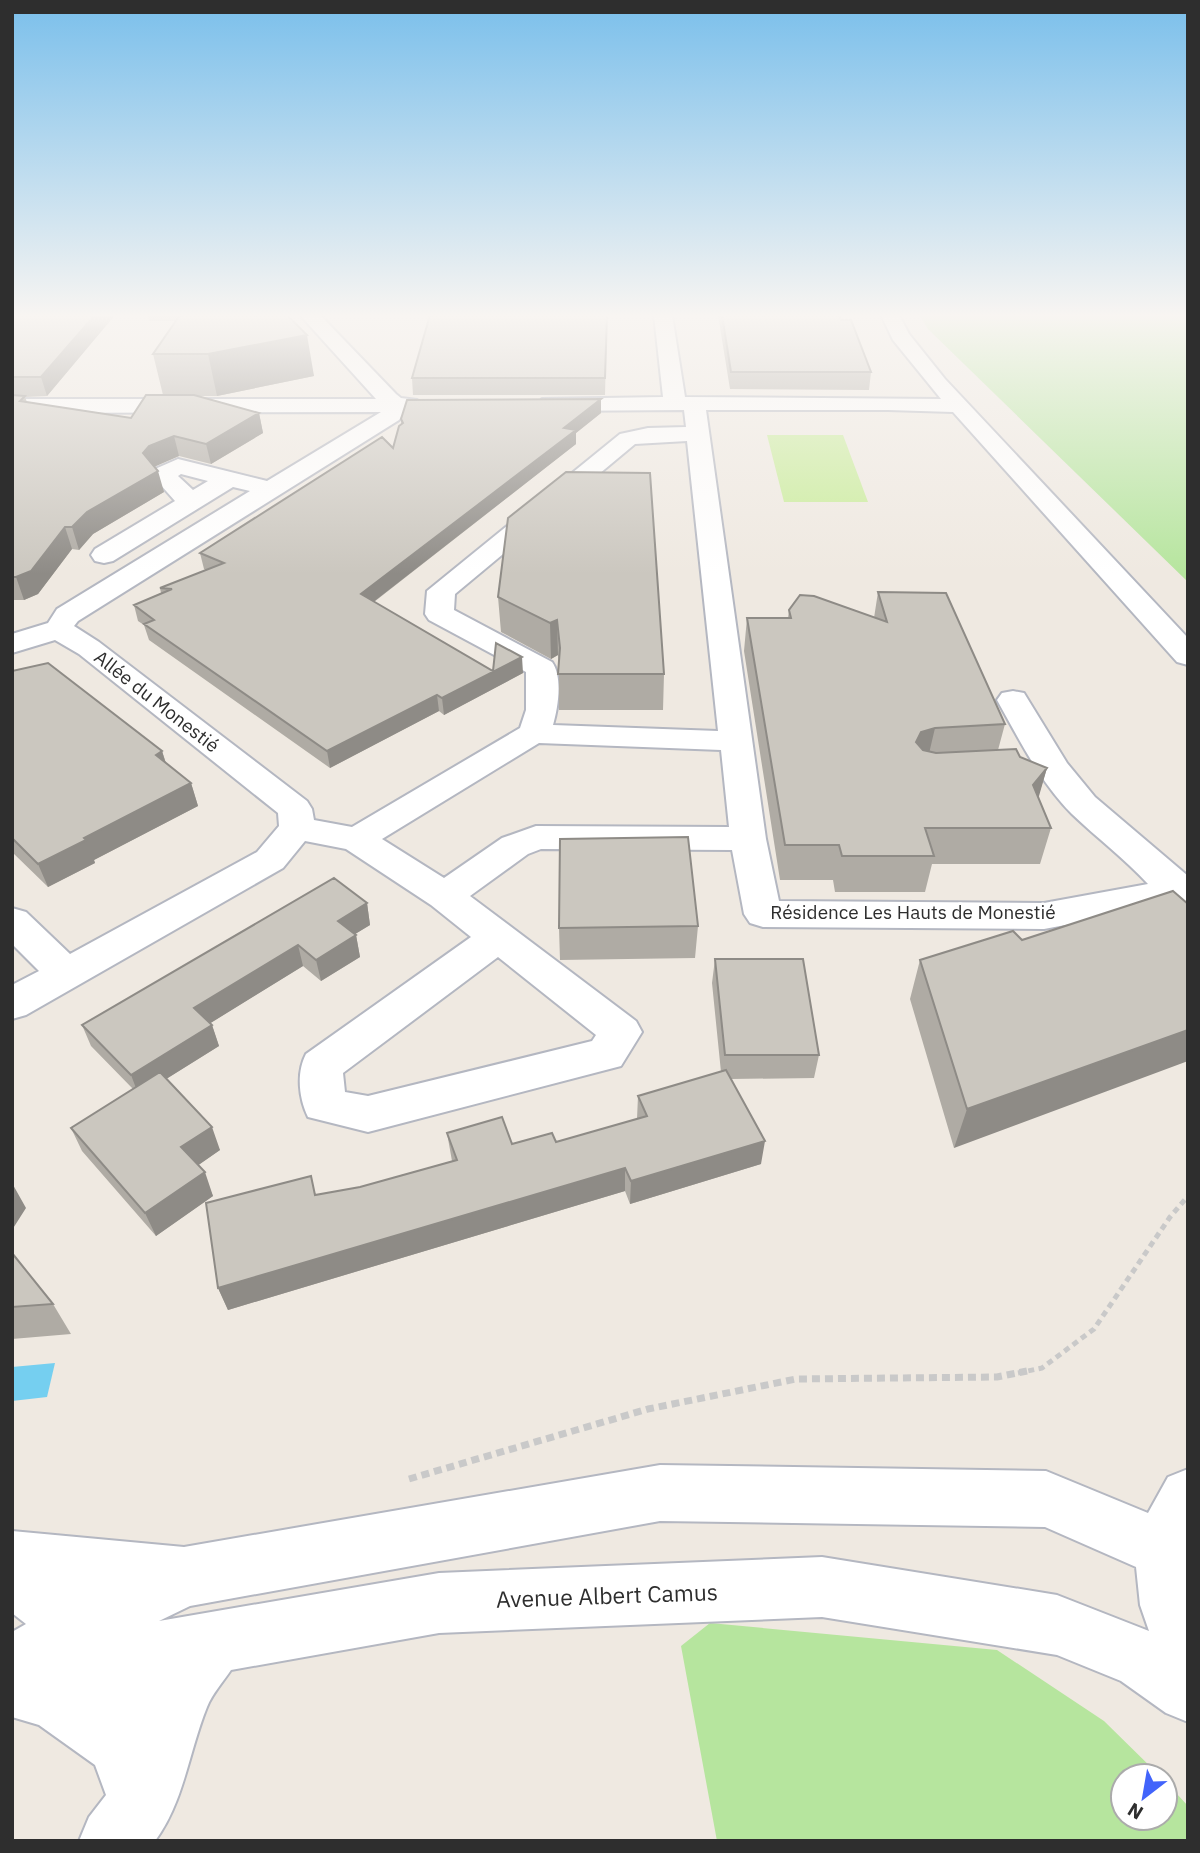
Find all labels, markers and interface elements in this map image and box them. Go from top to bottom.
street label: Allée du Monestié [90,645,224,757]
street label: Résidence Les Hauts de Monestié [770,900,1056,924]
street label: Avenue Albert Camus [495,1576,718,1614]
north arrow [1109,1762,1179,1832]
text: N [1123,1798,1147,1825]

